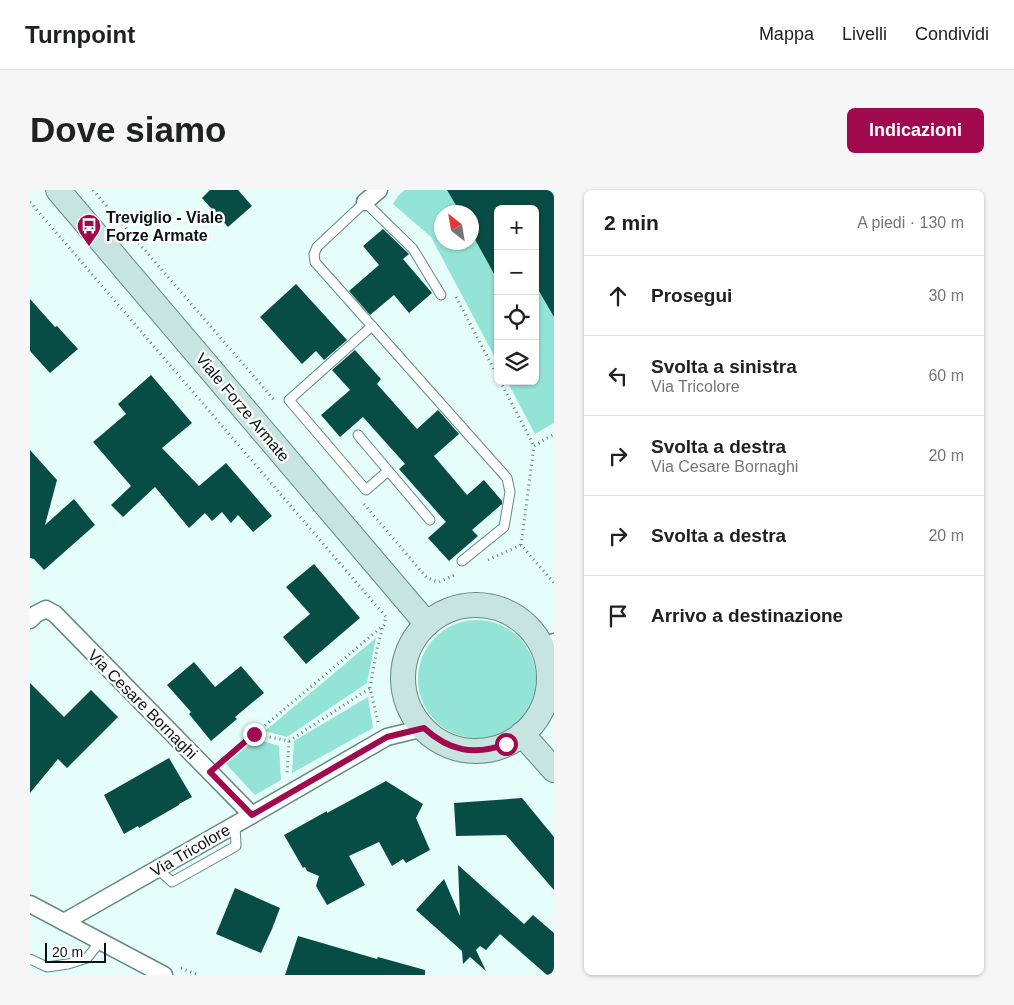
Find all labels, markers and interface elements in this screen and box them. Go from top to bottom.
text: Turnpoint [25,21,135,48]
text: Mappa [759,24,814,44]
text: Livelli [842,24,887,44]
text: Condividi [915,24,989,44]
button: Indicazioni [847,108,984,153]
text: Dove siamo [30,110,226,149]
north arrow [434,205,479,250]
map controls [494,205,539,385]
button: + [494,205,539,250]
place label: Treviglio - Viale Forze Armate [106,209,223,244]
text: 2 min [604,211,659,234]
bus stop icon: Treviglio - Viale Forze Armate [76,213,102,247]
text: A piedi · 130 m [857,214,964,231]
button: − [494,250,539,295]
icon: ahead [604,282,632,310]
text: Prosegui [651,285,732,306]
text: 30 m [928,287,964,304]
button: locate [494,295,539,340]
button: layers [494,340,539,385]
street label: Viale Forze Armate [192,350,293,465]
text: Svolta a sinistra [651,356,797,377]
icon: left [604,362,632,390]
text: 60 m [928,367,964,384]
text: Via Tricolore [651,378,740,395]
text: Svolta a destra [651,436,786,457]
icon: right [604,442,632,470]
text: 20 m [928,447,964,464]
text: Via Cesare Bornaghi [651,458,798,475]
icon: right [604,522,632,550]
text: Svolta a destra [651,525,786,546]
text: 20 m [928,527,964,544]
icon: arrive [604,602,632,630]
text: Arrivo a destinazione [651,605,843,626]
street label: Via Cesare Bornaghi [85,646,201,762]
route end [243,723,266,746]
route start [495,733,518,756]
street label: Via Tricolore [148,821,233,880]
scale bar [45,940,106,963]
text: 20 m [52,944,83,960]

